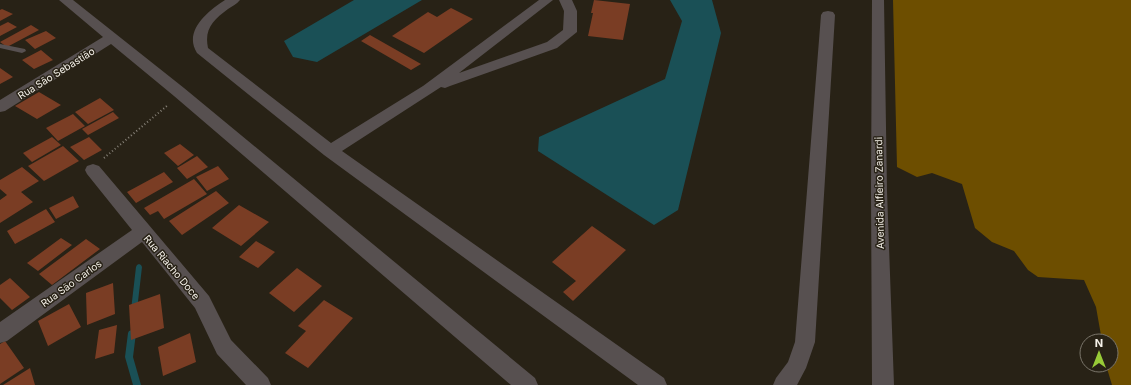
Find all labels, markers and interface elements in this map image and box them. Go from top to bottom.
street label: Rua São Sebastião [15,45,97,101]
street label: Avenida Alfieiro Zanardi [872,137,886,249]
street label: Rua Riacho Doce [142,232,203,302]
street label: Rua São Carlos [38,257,104,309]
north arrow [1079,333,1119,373]
text: N [1095,336,1103,350]

